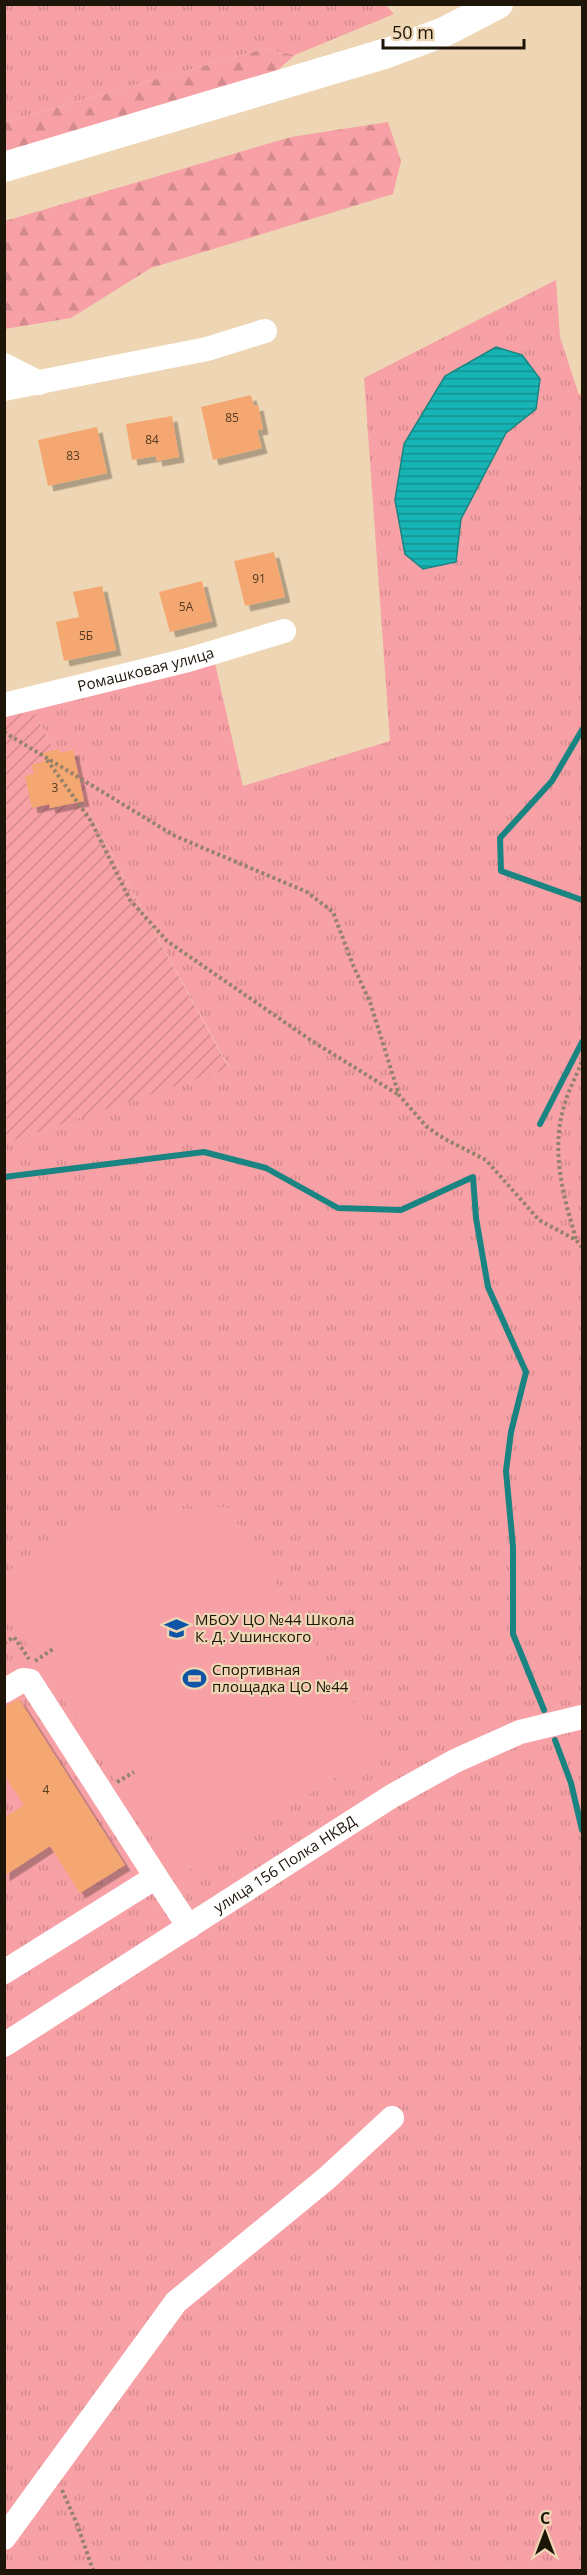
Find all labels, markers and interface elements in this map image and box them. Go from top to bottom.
scale bar [383,12,524,50]
text: 50 m [392,20,434,44]
house number: 85 [225,409,239,426]
house number: 84 [145,431,159,448]
house number: 83 [66,447,80,464]
house number: 91 [252,570,266,587]
house number: 5А [179,598,194,615]
house number: 5Б [79,627,93,644]
street label: Ромашковая улица [75,642,216,696]
house number: 3 [52,779,59,796]
place label: МБОУ ЦО №44 Школа К. Д. Ушинского [195,1609,355,1646]
school or university icon: МБОУ ЦО №44 Школа К. Д. Ушинского [164,1616,190,1642]
place label: Спортивная площадка ЦО №44 [212,1659,349,1696]
sports icon: Спортивная площадка ЦО №44 [181,1666,207,1692]
house number: 4 [43,1781,50,1798]
street label: улица 156 Полка НКВД [209,1811,360,1917]
north arrow [515,2503,575,2563]
text: С [540,2507,550,2529]

